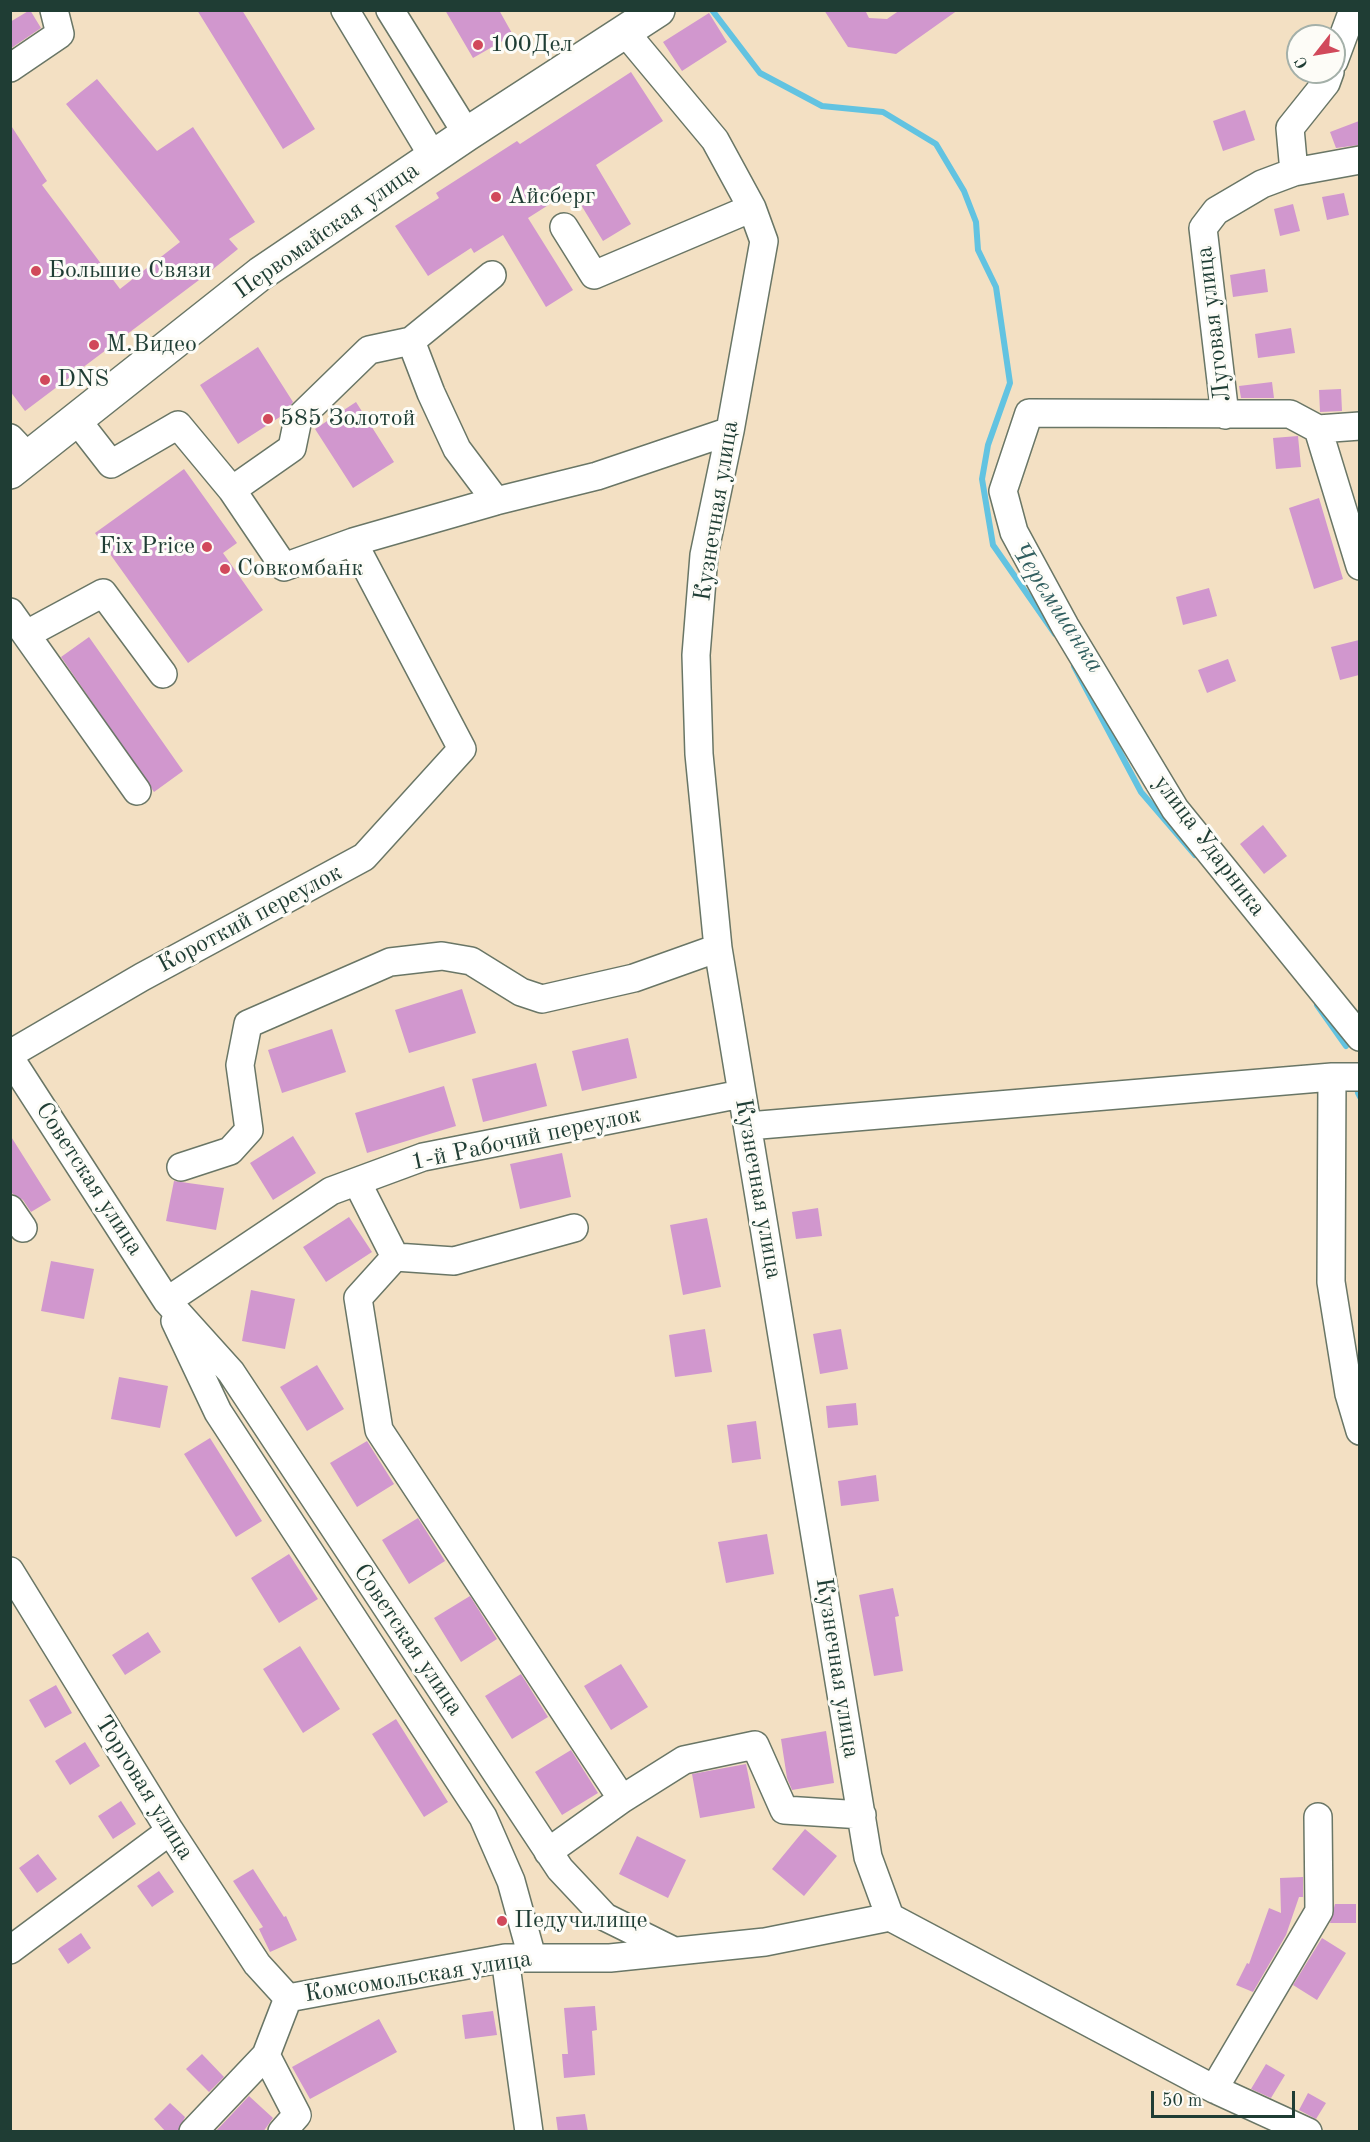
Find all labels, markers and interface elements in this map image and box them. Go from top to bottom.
north arrow [1286,24,1346,84]
place label: 100Дел [490,31,573,59]
marker: 100Дел [471,38,485,52]
text: С [1293,54,1312,71]
street label: Первомайская улица [229,156,425,306]
place label: Айсберг [508,183,596,211]
marker: Айсберг [489,190,503,204]
street label: Луговая улица [1190,245,1238,403]
place label: Большие Связи [48,257,211,285]
marker: Большие Связи [29,264,43,278]
place label: М.Видео [106,331,197,359]
marker: М.Видео [87,338,101,352]
place label: DNS [57,366,109,394]
marker: DNS [38,373,52,387]
place label: 585 Золотой [280,405,416,433]
marker: 585 Золотой [261,412,275,426]
street label: Кузнечная улица [689,419,745,603]
place label: Fix Price [99,533,195,561]
water label: Черемшанка [1003,537,1111,679]
marker: Fix Price [200,540,214,554]
place label: Совкомбанк [237,555,363,583]
marker: Совкомбанк [218,562,232,576]
street label: улица Ударника [1146,770,1272,922]
street label: Короткий переулок [153,858,347,980]
street label: Советская улица [29,1097,149,1261]
street label: Кузнечная улица [728,1097,788,1281]
street label: 1-й Рабочий переулок [409,1101,643,1177]
street label: Советская улица [347,1559,469,1721]
street label: Кузнечная улица [809,1576,865,1760]
street label: Торговая улица [88,1710,200,1866]
place label: Педучилище [514,1907,648,1935]
marker: Педучилище [495,1914,509,1928]
street label: Комсомольская улица [302,1945,534,2009]
scale bar [1154,2079,1298,2117]
text: 50 m [1162,2092,1202,2110]

